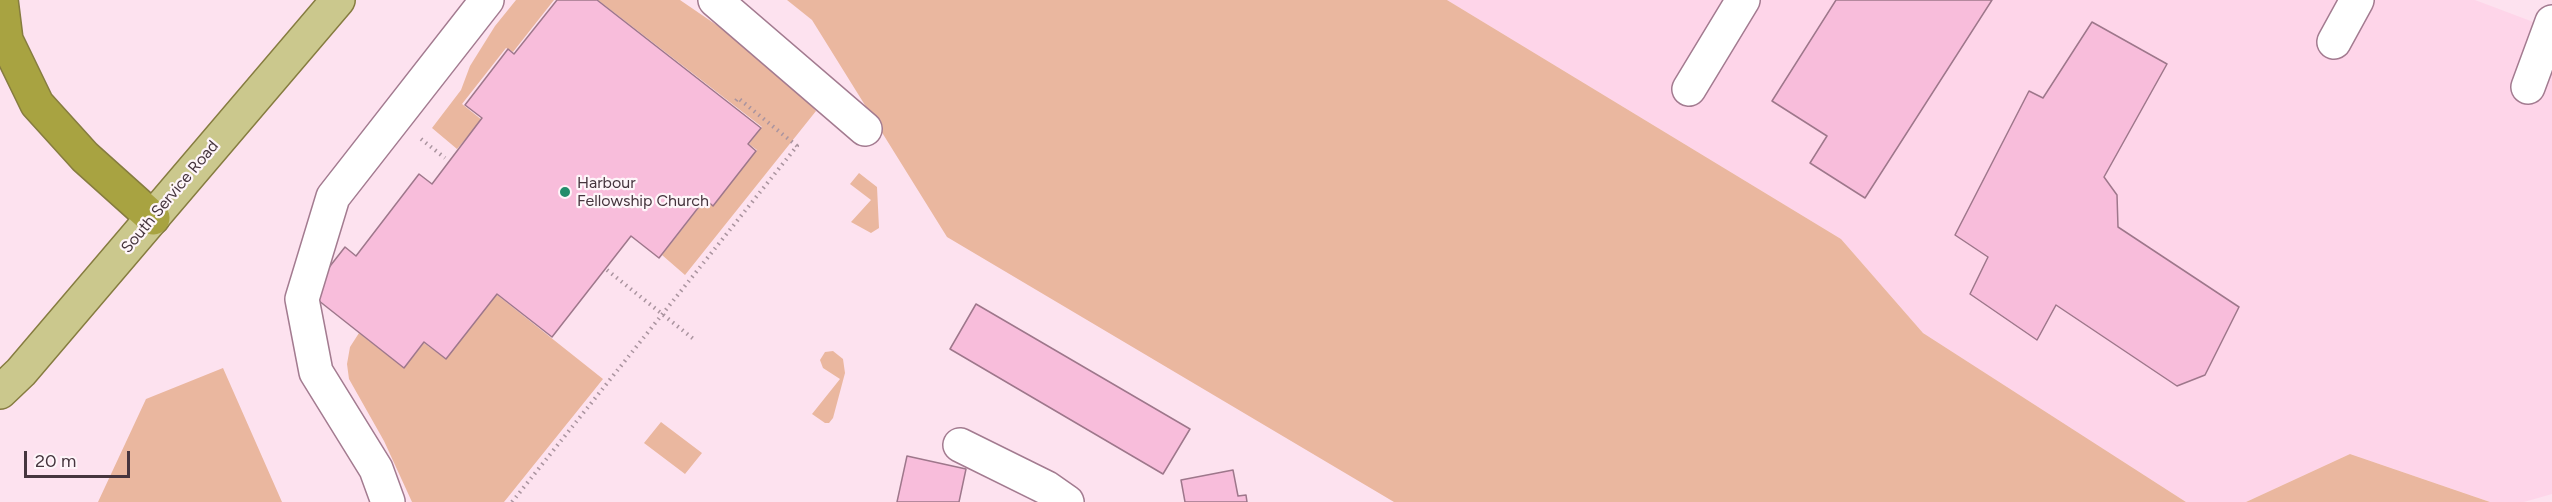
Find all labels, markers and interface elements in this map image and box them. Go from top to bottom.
street label: South Service Road [117,137,223,257]
place label: Harbour Fellowship Church [577,173,709,211]
marker: Harbour Fellowship Church [558,185,572,199]
scale bar [27,439,134,477]
text: 20 m [35,450,76,472]

